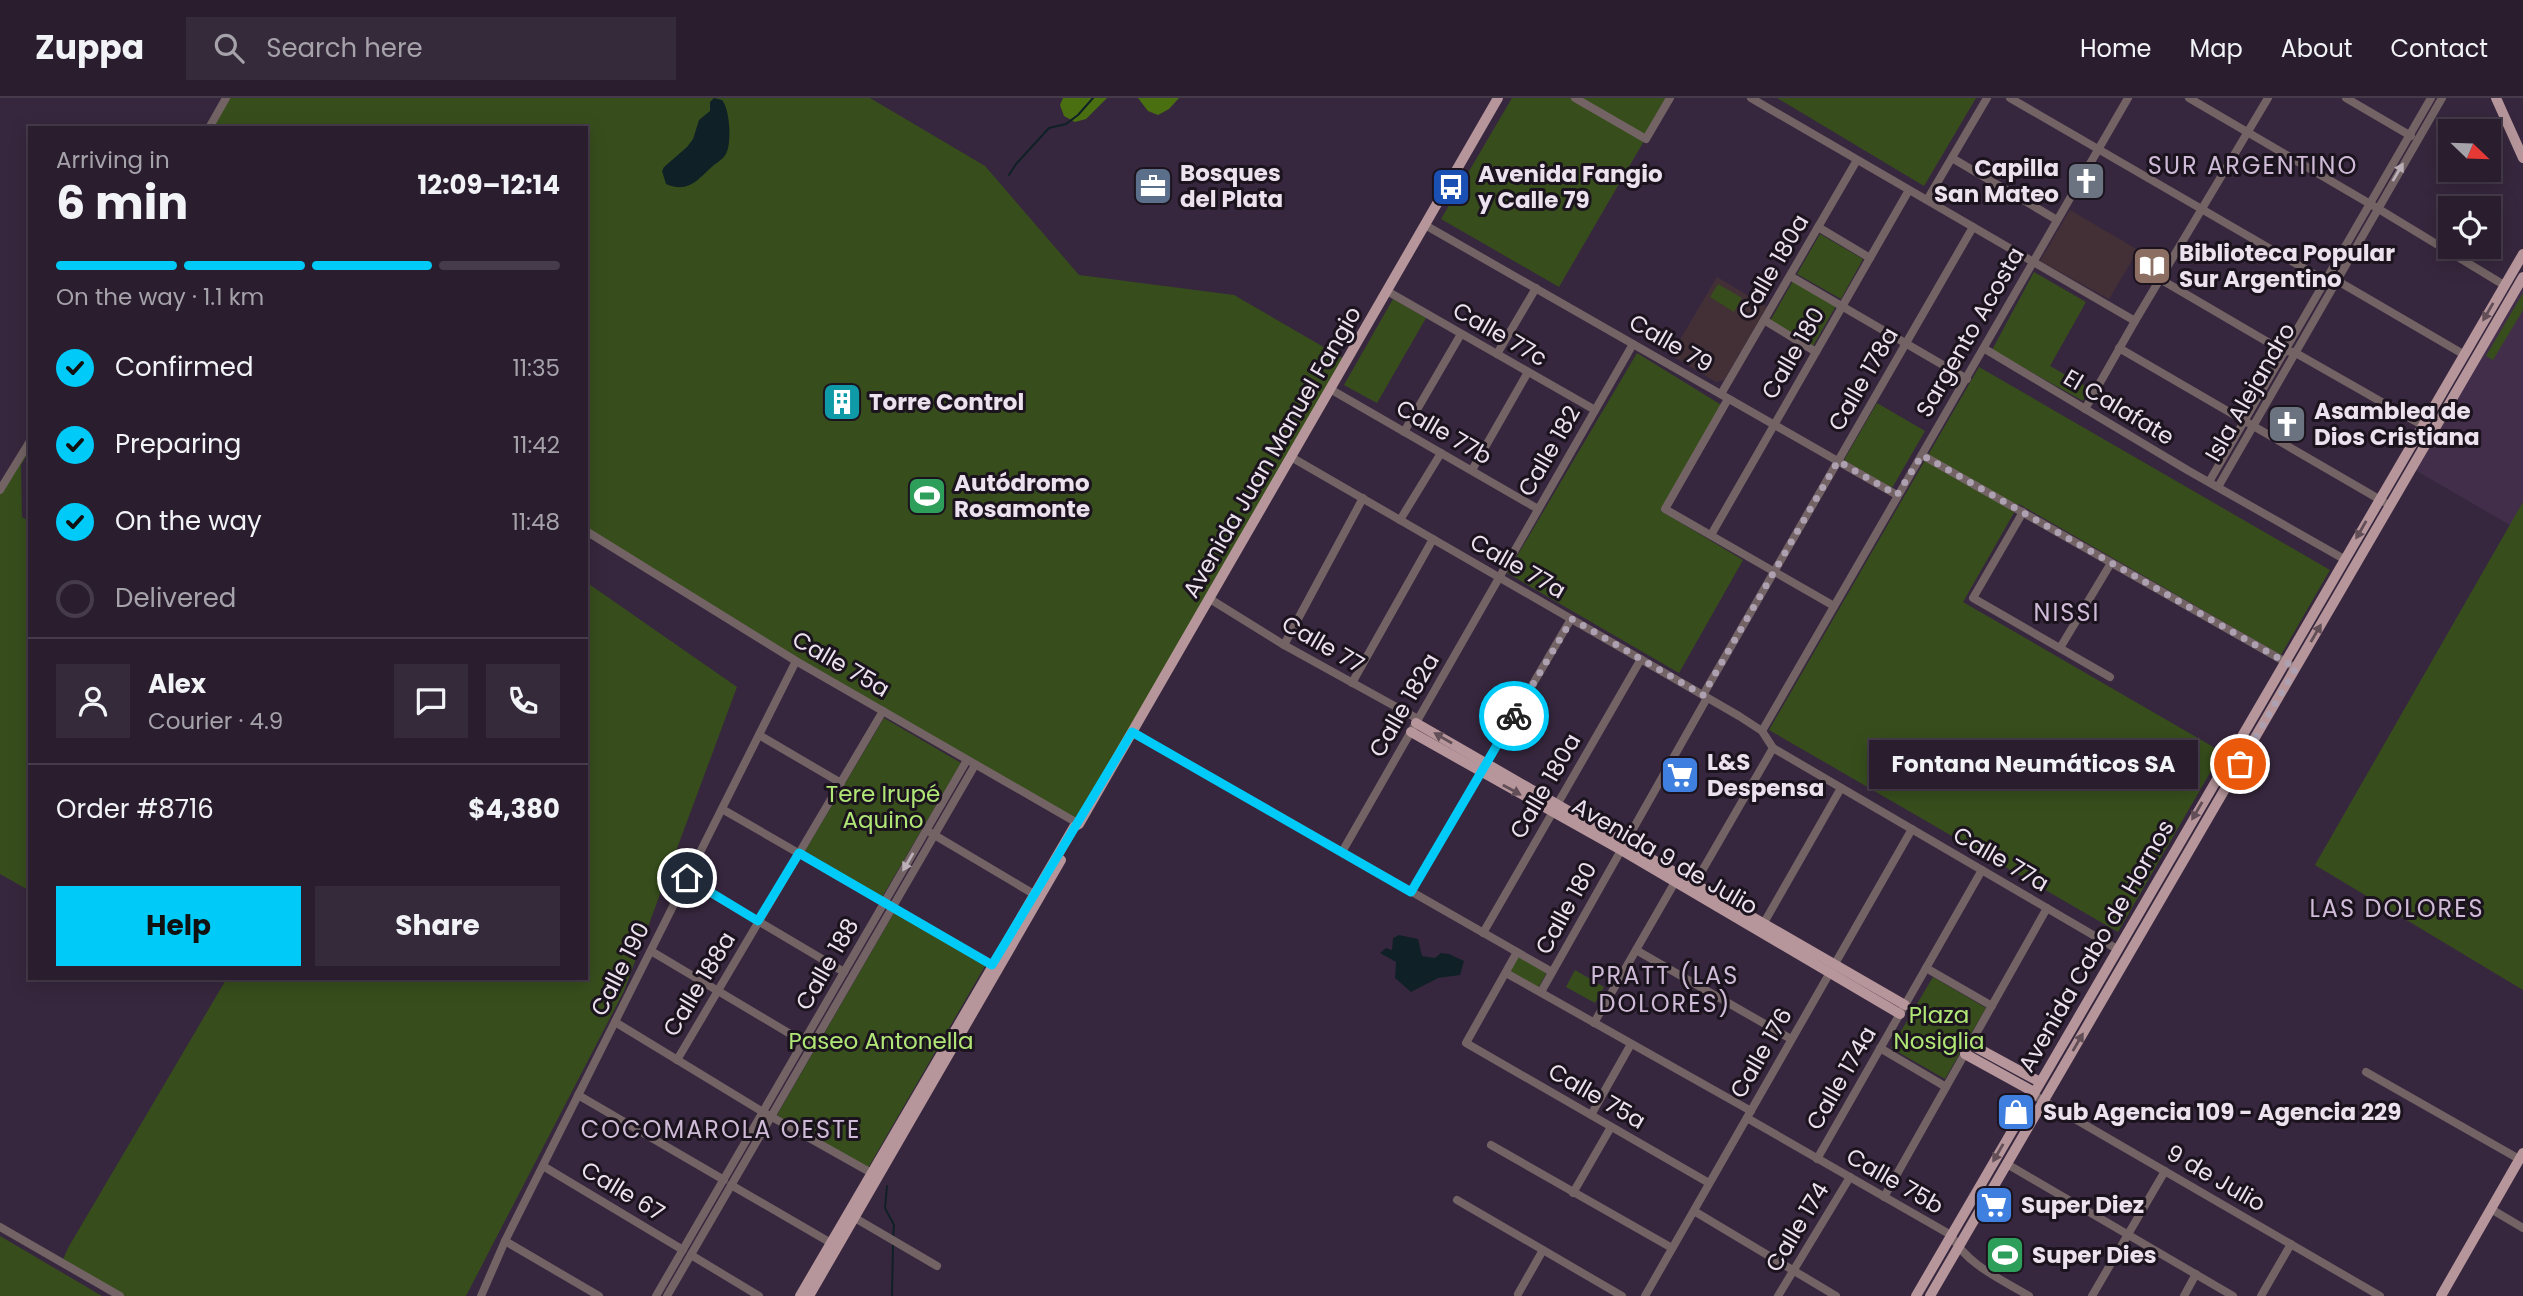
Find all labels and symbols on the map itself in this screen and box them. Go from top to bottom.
north arrow [2438,119,2501,182]
district label: SUR ARGENTINO [2148,149,2358,182]
place label: Capilla San Mateo [1934,152,2059,210]
place label: Bosques del Plata [1180,157,1283,215]
place label: Avenida Fangio y Calle 79 [1477,158,1663,216]
church icon: Capilla San Mateo [2065,160,2107,202]
one-way arrow [2391,163,2404,182]
office icon: Bosques del Plata [1132,165,1174,207]
bus stop icon: Avenida Fangio y Calle 79 [1430,166,1472,208]
street label: Calle 180a [1730,208,1816,326]
place label: Biblioteca Popular Sur Argentino [2179,237,2395,295]
street label: Sargento Acosta [1908,241,2032,423]
library icon: Biblioteca Popular Sur Argentino [2131,245,2173,287]
street label: Calle 77c [1447,294,1553,374]
street label: Avenida Juan Manuel Fangio [1175,300,1369,604]
street label: Calle 180 [1754,301,1832,405]
one-way arrow [2481,303,2494,322]
street label: Calle 79 [1623,306,1719,380]
street label: Isla Alejandro [2197,317,2303,467]
street label: Calle 178a [1820,321,1906,437]
street label: El Calafate [2058,361,2180,453]
building icon: Torre Control [821,381,863,423]
place label: Torre Control [869,386,1024,418]
street label: Calle 77b [1390,392,1498,472]
place label: Asamblea de Dios Cristiana [2314,395,2480,453]
street label: Calle 182 [1510,400,1588,502]
church icon: Asamblea de Dios Cristiana [2266,403,2308,445]
place label: Autódromo Rosamonte [954,467,1090,525]
sports icon: Autódromo Rosamonte [906,475,948,517]
one-way arrow [2355,520,2367,540]
street label: Calle 77a [1464,526,1572,606]
district label: NISSI [2034,596,2100,629]
street label: Calle 77 [1276,608,1370,680]
street label: Calle 75a [786,623,896,705]
one-way arrow [2309,624,2322,643]
street label: Calle 182a [1361,647,1447,763]
courier [1479,681,1549,751]
street label: Calle 180a [1502,727,1588,845]
one-way arrow [1433,732,1452,744]
pin [2210,734,2270,794]
callout: Fontana Neumáticos SA [1869,740,2198,788]
place label: L&S Despensa [1707,746,1824,804]
supermarket icon: L&S Despensa [1659,754,1701,796]
park label: Tere Irupé Aquino [826,778,940,836]
one-way arrow [1503,784,1522,796]
street label: Avenida 9 de Julio [1566,790,1764,922]
one-way arrow [2191,802,2203,821]
street label: Avenida Cabo de Hornos [2010,814,2182,1078]
street label: Calle 77a [1947,819,2055,899]
pin [657,848,717,908]
one-way arrow [902,852,914,871]
street label: Calle 180 [1527,856,1605,960]
district label: LAS DOLORES [2309,892,2485,925]
street label: Calle 188 [788,912,866,1016]
street label: Calle 190 [583,917,657,1021]
street label: Calle 188a [655,926,743,1042]
district label: PRATT (LAS DOLORES) [1591,959,1739,1020]
park label: Plaza Nosiglia [1894,999,1984,1057]
street label: Calle 176 [1722,1002,1800,1104]
street label: Calle 174a [1798,1020,1884,1136]
park label: Paseo Antonella [788,1025,974,1057]
one-way arrow [2072,1032,2084,1052]
street label: Calle 75a [1542,1055,1652,1137]
shop icon: Sub Agencia 109 - Agencia 229 [1995,1091,2037,1133]
place label: Sub Agencia 109 - Agencia 229 [2043,1096,2401,1128]
district label: COCOMAROLA OESTE [581,1113,861,1146]
street label: 9 de Julio [2161,1137,2271,1219]
street label: Calle 75b [1840,1140,1950,1222]
one-way arrow [1992,1144,2004,1163]
street label: Calle 67 [575,1154,671,1228]
street label: Calle 174 [1758,1176,1836,1278]
supermarket icon: Super Diez [1973,1184,2015,1226]
place label: Super Diez [2021,1189,2144,1221]
sports icon: Super Dies [1984,1234,2026,1276]
place label: Super Dies [2032,1239,2157,1271]

